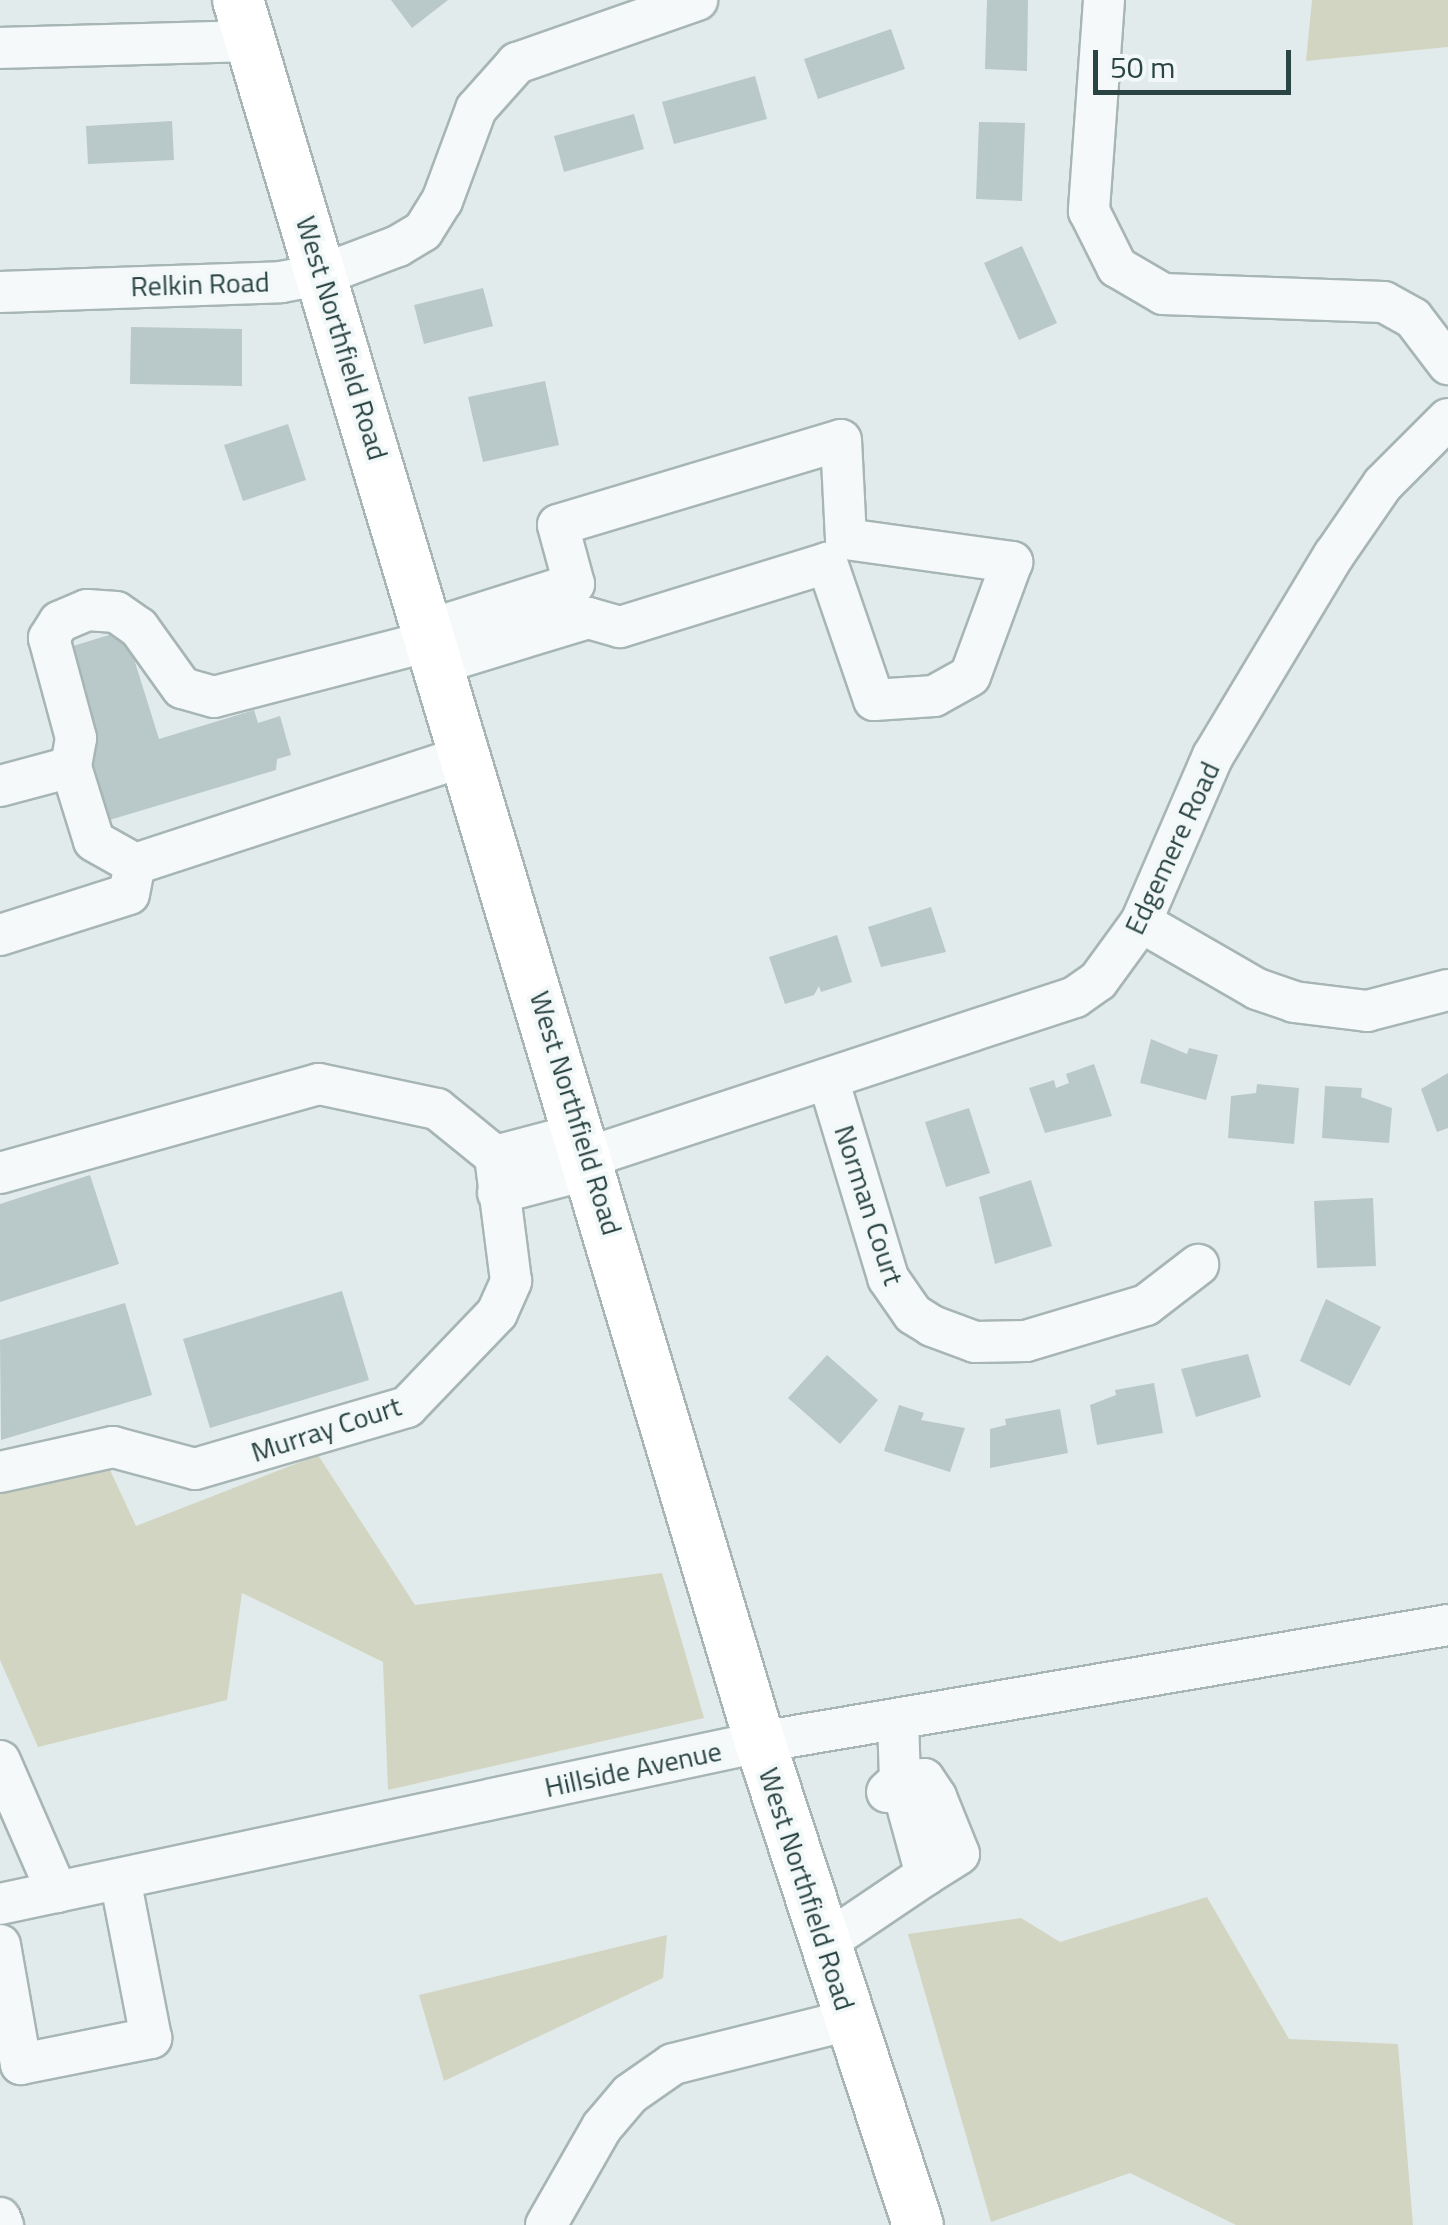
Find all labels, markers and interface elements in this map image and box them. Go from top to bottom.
scale bar [1098,30,1296,92]
text: 50 m [1110,44,1175,90]
street label: West Northfield Road [289,212,395,464]
street label: Relkin Road [130,265,270,303]
street label: Edgemere Road [1117,756,1227,940]
street label: West Northfield Road [523,987,629,1239]
street label: Norman Court [827,1121,911,1289]
street label: Murray Court [247,1389,405,1469]
street label: Hillside Avenue [542,1734,724,1804]
street label: West Northfield Road [752,1763,862,2015]

